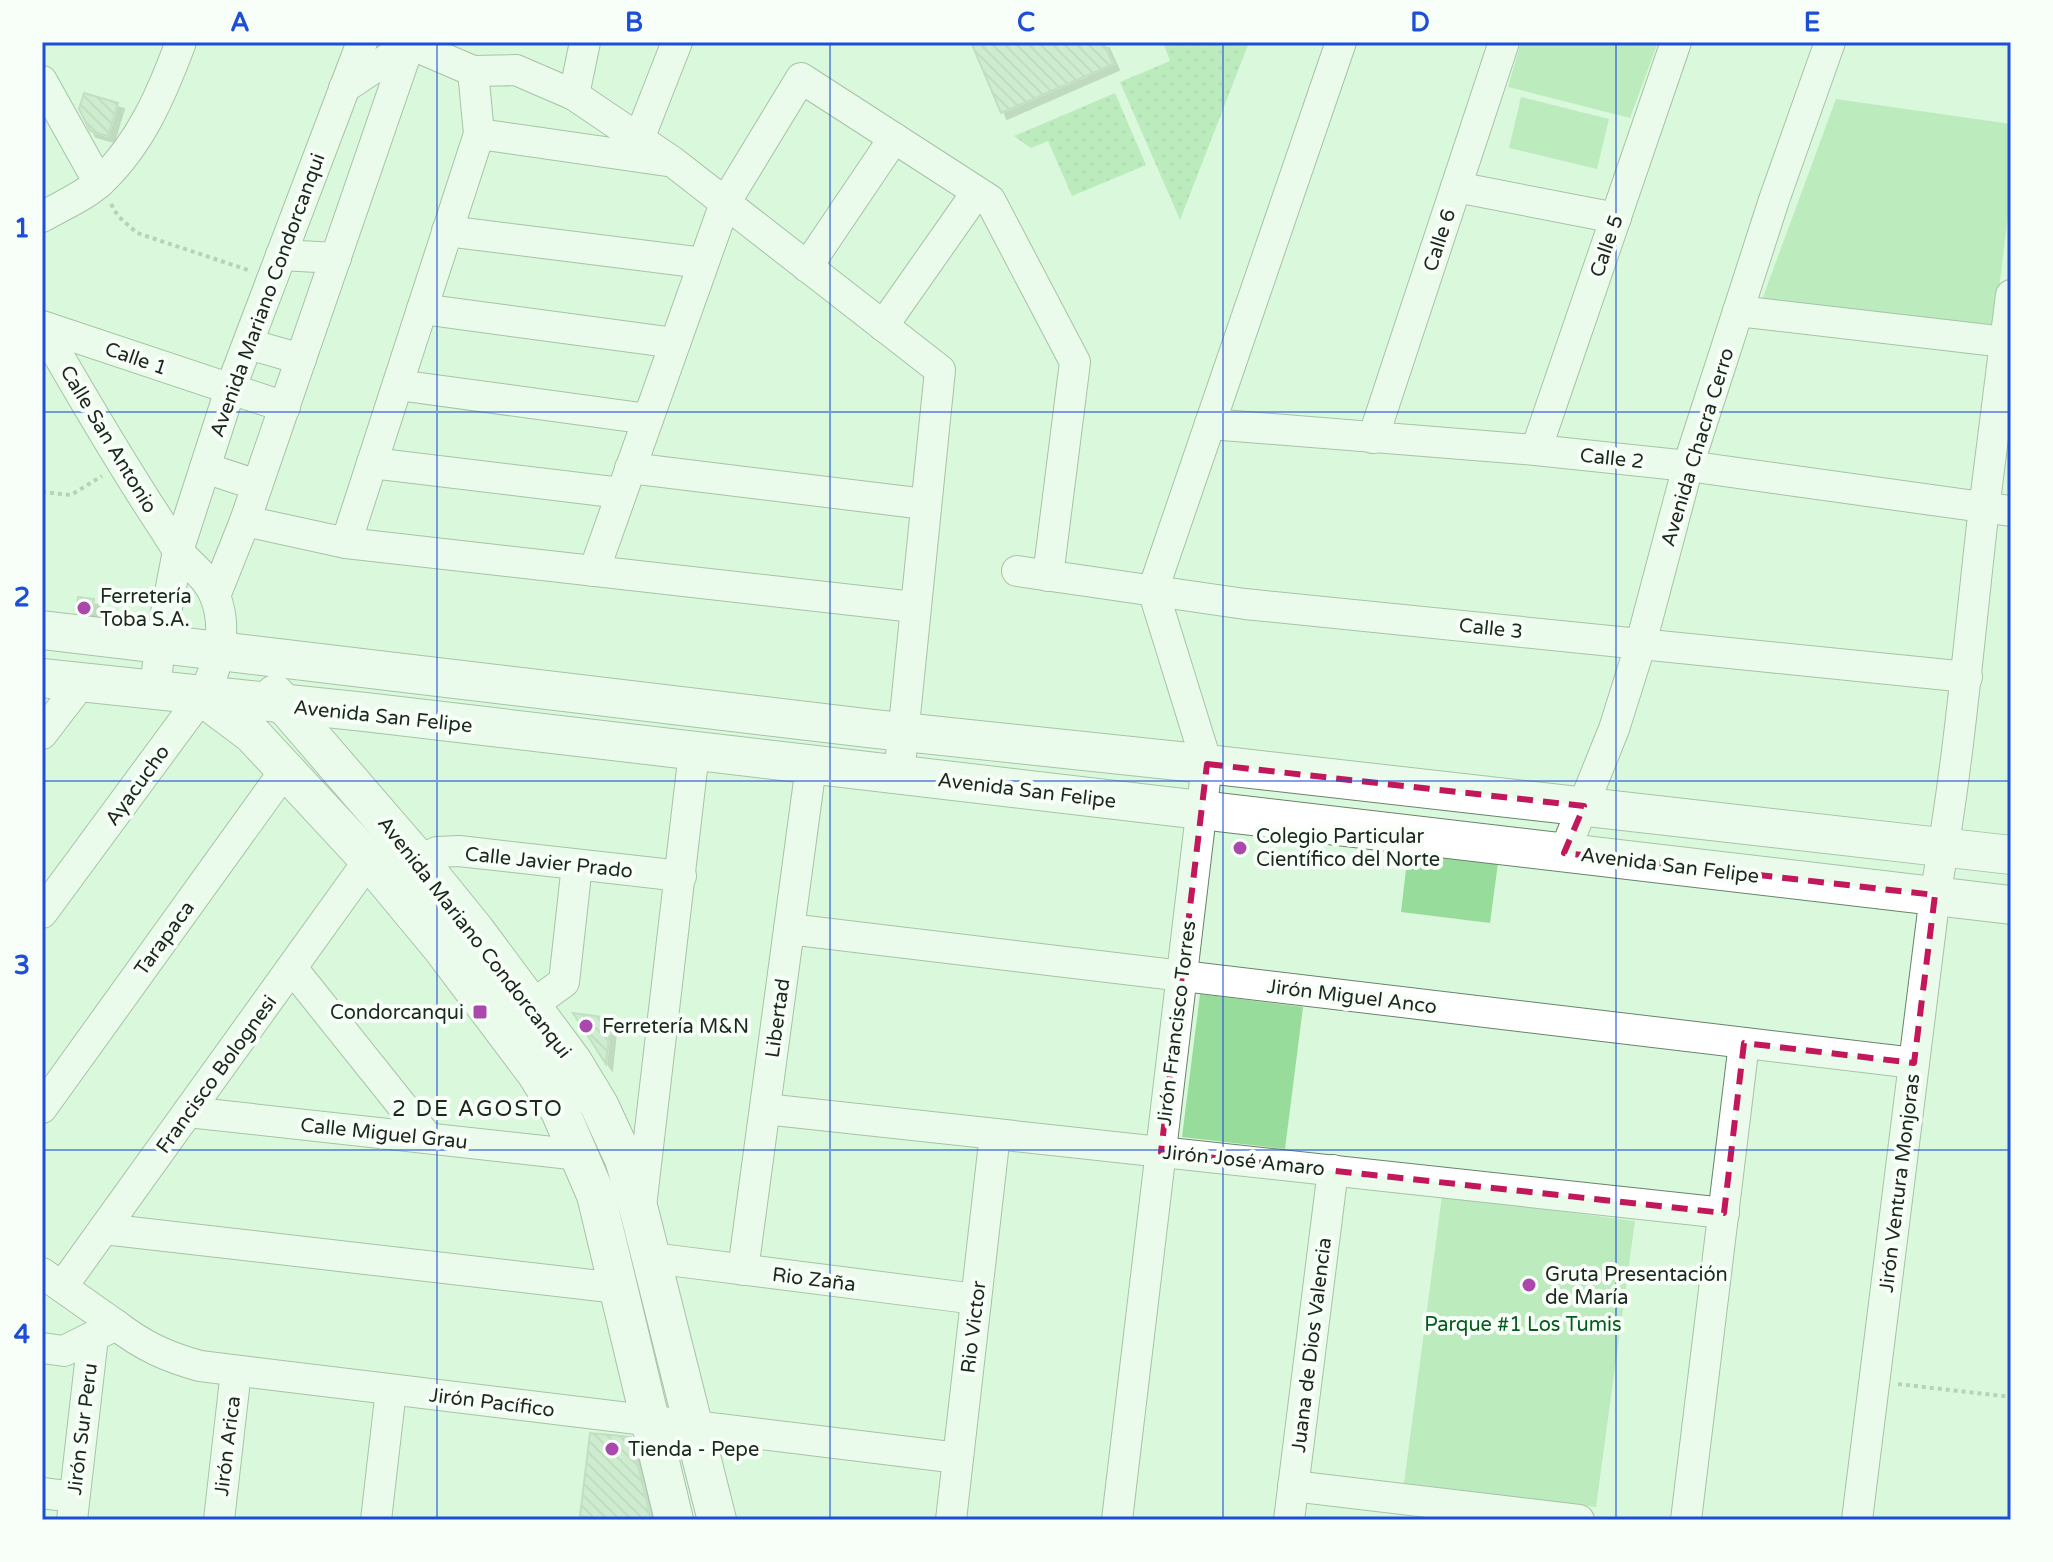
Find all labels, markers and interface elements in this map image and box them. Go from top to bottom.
text: A [230,7,250,38]
text: B [625,7,643,38]
text: C [1017,7,1035,38]
text: D [1410,7,1430,38]
text: E [1804,7,1820,38]
street label: Avenida Mariano Condorcanqui [205,150,331,440]
street label: Calle 6 [1419,206,1461,275]
street label: Calle 5 [1585,212,1629,281]
text: 1 [14,213,30,244]
street label: Calle 1 [101,337,170,381]
street label: Avenida Chacra Cerro [1656,345,1740,549]
street label: Calle San Antonio [55,361,162,518]
street label: Calle 2 [1579,444,1645,474]
text: 2 [14,582,30,613]
place label: Ferretería Toba S.A. [100,585,192,632]
marker: Ferretería Toba S.A. [75,599,93,617]
street label: Calle 3 [1458,614,1524,644]
street label: Avenida San Felipe [292,696,474,738]
street label: Ayacucho [101,741,175,831]
street label: Avenida San Felipe [936,768,1118,814]
street label: Avenida Mariano Condorcanqui [373,811,577,1063]
place label: Colegio Particular Científico del Norte [1256,825,1440,872]
marker: Colegio Particular Científico del Norte [1231,839,1249,857]
street label: Calle Javier Prado [464,842,634,884]
street label: Avenida San Felipe [1579,843,1761,889]
street label: Tarapaca [130,897,200,981]
street label: Jirón Francisco Torres [1153,919,1201,1127]
text: 3 [14,950,30,981]
street label: Jirón Miguel Anco [1265,975,1438,1019]
street label: Libertad [761,977,795,1059]
street label: Francisco Bolognesi [151,991,282,1158]
place label: Condorcanqui [330,1000,464,1024]
marker: Condorcanqui [471,1003,489,1021]
place label: Ferretería M&N [602,1015,749,1039]
marker: Ferretería M&N [577,1017,595,1035]
street label: Jirón Ventura Monjoras [1875,1072,1925,1294]
district label: 2 DE AGOSTO [392,1096,564,1122]
street label: Calle Miguel Grau [299,1113,469,1155]
street label: Jirón José Amaro [1162,1141,1326,1181]
street label: Juana de Dios Valencia [1287,1236,1337,1454]
street label: Rio Zaña [771,1263,857,1297]
place label: Gruta Presentación de María [1545,1263,1728,1310]
marker: Gruta Presentación de María [1520,1276,1538,1294]
street label: Rio Victor [956,1279,992,1375]
park label: Parque #1 Los Tumis [1424,1313,1622,1337]
text: 4 [14,1319,30,1350]
street label: Jirón Sur Peru [63,1362,103,1496]
street label: Jirón Pacífico [428,1383,556,1423]
street label: Jirón Arica [210,1395,246,1497]
place label: Tienda - Pepe [628,1438,759,1462]
marker: Tienda - Pepe [603,1440,621,1458]

